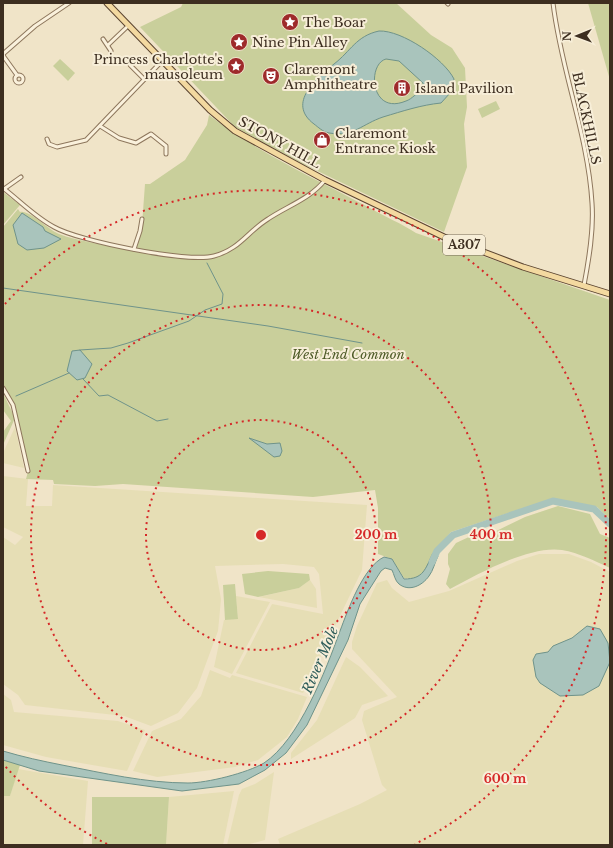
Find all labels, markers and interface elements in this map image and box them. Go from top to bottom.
place icon: The Boar [280,12,300,32]
place label: The Boar [303,14,366,31]
north arrow [557,16,597,56]
text: N [560,30,574,41]
place icon: Nine Pin Alley [229,32,249,52]
place label: Nine Pin Alley [252,34,348,51]
place label: Princess Charlotte's mausoleum [93,51,223,83]
place icon: Princess Charlotte's mausoleum [226,56,246,76]
place label: Claremont Amphitheatre [283,61,377,93]
theatre icon: Claremont Amphitheatre [261,66,281,86]
street label: BLACKHILLS [568,70,605,166]
building icon: Island Pavilion [392,78,412,98]
place label: Island Pavilion [415,80,513,97]
street label: STONY HILL [236,113,324,172]
place label: Claremont Entrance Kiosk [335,125,436,157]
shop icon: Claremont Entrance Kiosk [312,130,332,150]
road number: A307 [443,235,485,255]
park label: West End Common [291,346,405,363]
text: 200 m [355,527,398,542]
text: 400 m [470,527,513,542]
centre of rings [254,528,268,542]
water label: River Mole [297,623,342,697]
text: 600 m [484,771,527,786]

